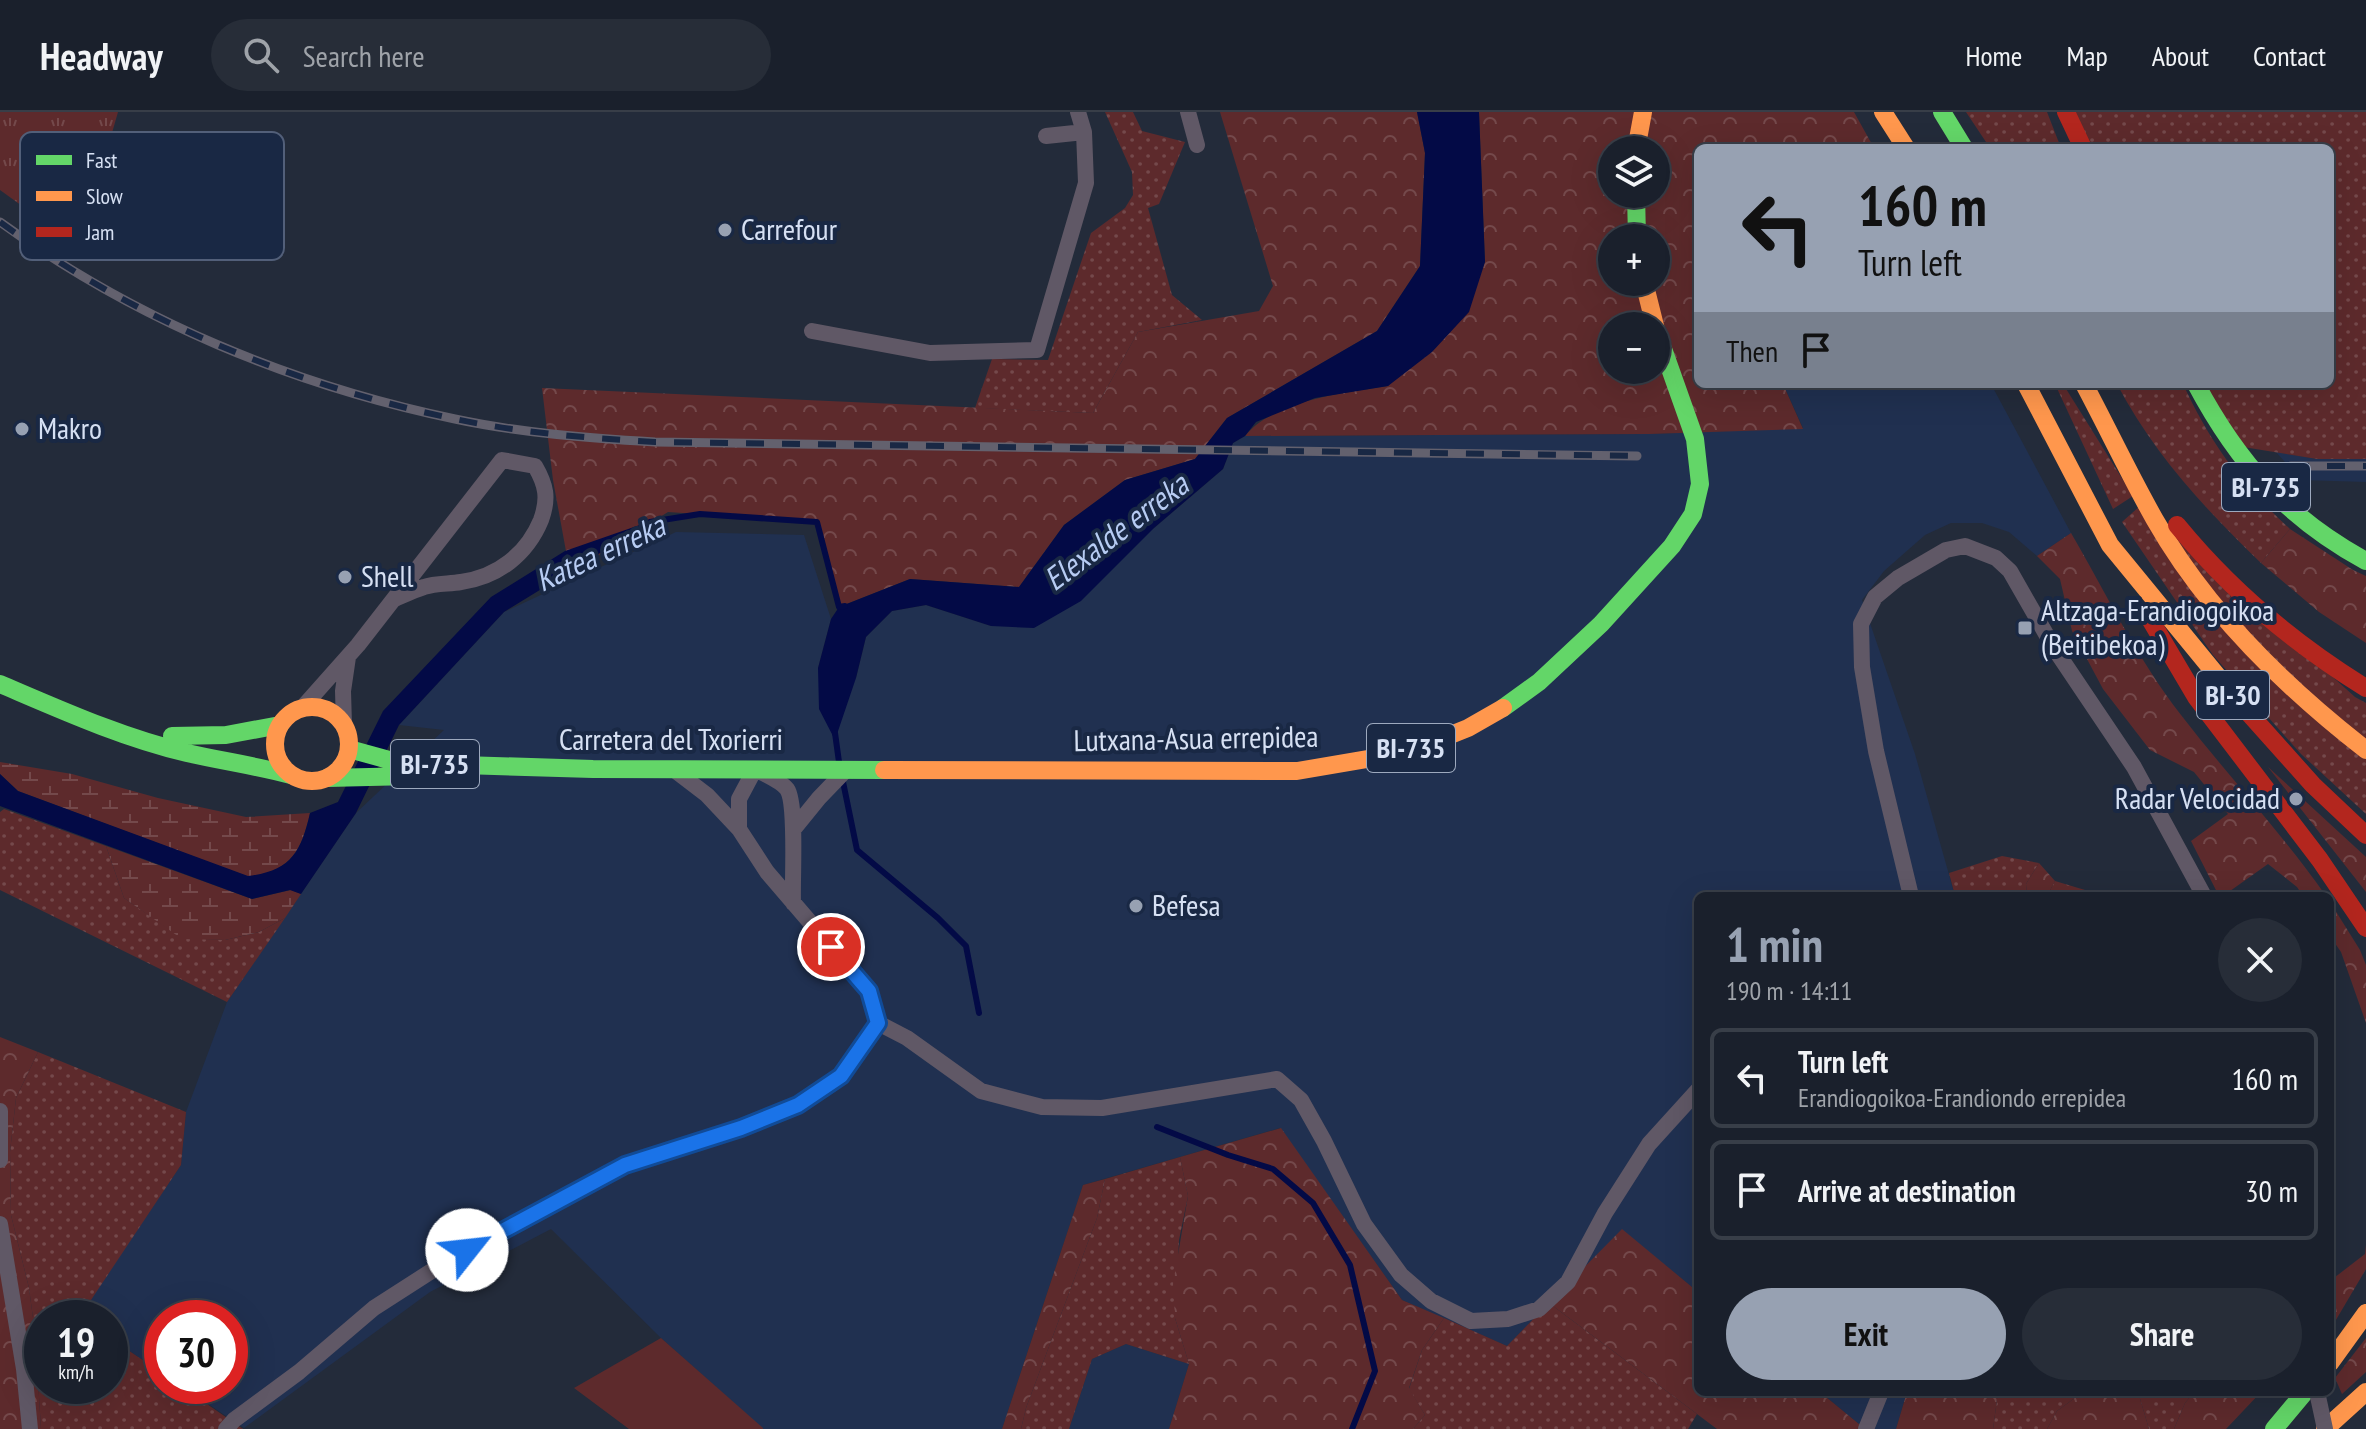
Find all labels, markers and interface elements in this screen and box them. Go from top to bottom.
search box [211,19,771,91]
text: Headway [40,31,163,80]
icon: search [239,33,283,77]
text: Search here [303,36,425,75]
text: Home [1966,37,2022,74]
text: Map [2066,37,2108,74]
text: About [2152,37,2209,74]
text: Contact [2253,37,2326,74]
legend [20,132,284,260]
map controls [1598,136,1670,384]
button: layers [1598,136,1670,208]
text: Fast [86,146,117,174]
text: 160 m [1858,169,1987,241]
icon: left [1726,176,1830,280]
text: Slow [86,182,123,210]
place label: Carrefour [741,209,838,248]
text: Jam [85,218,114,246]
marker: Carrefour [716,221,734,239]
button: + [1598,224,1670,296]
text: Turn left [1858,239,1962,286]
button: − [1598,312,1670,384]
icon: arrive [1794,328,1838,372]
text: Then [1726,331,1778,370]
place label: Makro [38,408,102,447]
marker: Makro [13,420,31,438]
water label: Elexalde erreka [1035,462,1198,599]
road number: BI-735 [2222,463,2310,511]
water label: Katea erreka [528,503,673,600]
place label: Shell [361,556,413,595]
marker: Shell [336,568,354,586]
place label: Altzaga-Erandiogoikoa (Beitibekoa) [2041,590,2274,663]
marker: Altzaga-Erandiogoikoa (Beitibekoa) [2016,619,2034,637]
road number: BI-30 [2197,671,2269,719]
street label: Lutxana-Asua errepidea [1073,716,1319,759]
street label: Carretera del Txorierri [559,719,783,758]
road number: BI-735 [1367,724,1455,772]
road number: BI-735 [391,740,479,788]
place label: Radar Velocidad [2115,778,2280,817]
marker: Radar Velocidad [2287,790,2305,808]
place label: Befesa [1152,885,1221,924]
marker: Befesa [1127,897,1145,915]
pin [797,913,865,981]
text: 1 min [1726,913,1823,975]
button: close [2218,918,2302,1002]
icon: arrive [809,925,853,969]
text: 190 m · 14:11 [1726,974,1852,1007]
text: Turn left [1798,1042,1888,1081]
icon: left [1730,1056,1774,1100]
text: 160 m [2232,1059,2298,1098]
text: Erandiogoikoa-Erandiondo errepidea [1798,1081,2126,1114]
icon: arrive [1730,1168,1774,1212]
text: Arrive at destination [1798,1171,2016,1210]
text: 30 m [2245,1171,2298,1210]
position arrow [425,1208,509,1292]
button: Exit [1726,1288,2006,1380]
button: Share [2022,1288,2302,1380]
speed limit sign: 30 [144,1300,248,1404]
text: 19 [57,1316,95,1368]
text: km/h [58,1359,94,1385]

